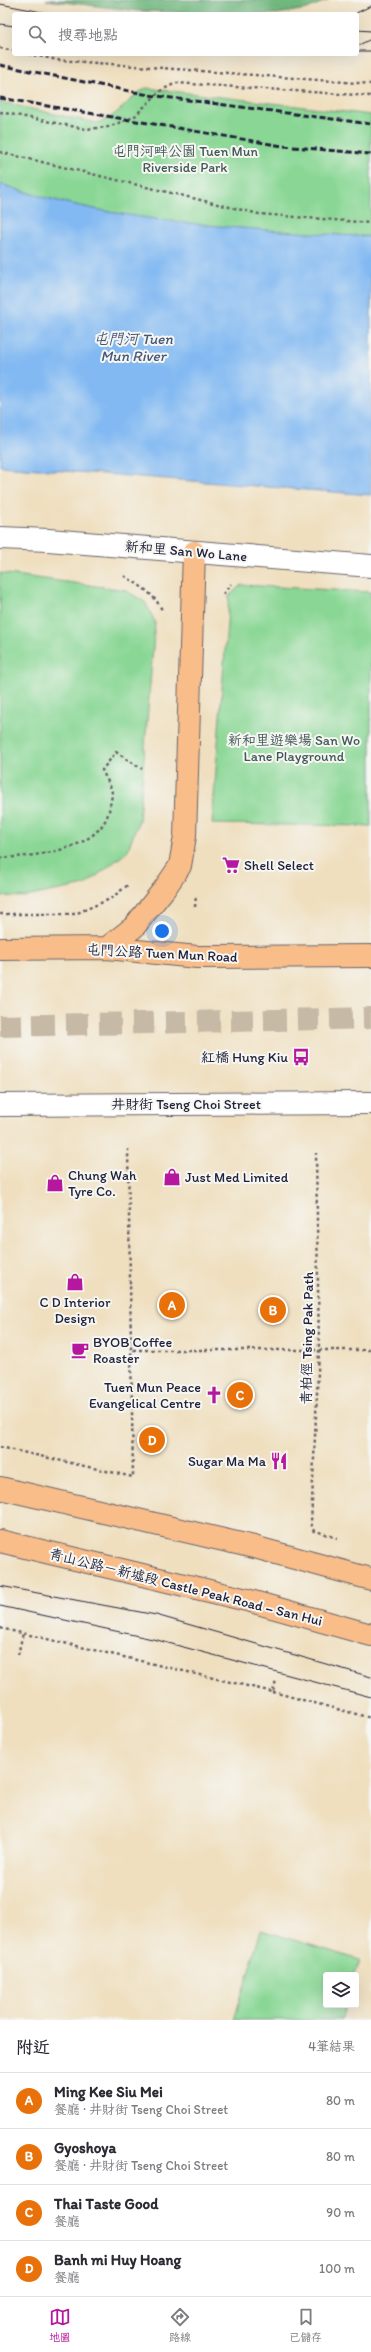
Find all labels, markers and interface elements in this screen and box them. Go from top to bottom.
search box [12,12,359,56]
icon: search [26,23,48,45]
text: 搜尋地點 [58,26,118,44]
park label: 屯門河畔公園 Tuen Mun Riverside Park [112,143,259,176]
water label: 屯門河 Tuen Mun River [93,330,173,365]
street label: 新和里 San Wo Lane [124,538,248,565]
park label: 新和里遊樂場 San Wo Lane Playground [228,732,360,765]
supermarket icon: Shell Select [221,855,241,875]
place label: Shell Select [244,857,314,874]
your location [152,921,172,941]
street label: 屯門公路 Tuen Mun Road [86,941,238,966]
bus stop icon: 紅橋 Hung Kiu [291,1047,311,1067]
place label: 紅橋 Hung Kiu [201,1049,288,1066]
street label: 井財街 Tseng Choi Street [111,1096,261,1113]
place label: Chung Wah Tyre Co. [68,1167,137,1200]
shop icon: Just Med Limited [162,1167,182,1187]
place label: Just Med Limited [185,1169,289,1186]
shop icon: Chung Wah Tyre Co. [45,1173,65,1193]
street label: 青柏徑 Tsing Pak Path [298,1271,317,1404]
shop icon: C D Interior Design [65,1272,85,1292]
pin: A [159,1290,185,1320]
place label: C D Interior Design [39,1294,111,1327]
pin: B [260,1295,286,1325]
place label: BYOB Coffee Roaster [93,1334,172,1367]
cafe icon: BYOB Coffee Roaster [70,1340,90,1360]
place label: Tuen Mun Peace Evangelical Centre [89,1379,201,1412]
pin: C [227,1380,253,1410]
church icon: Tuen Mun Peace Evangelical Centre [204,1385,224,1405]
pin: D [139,1425,165,1455]
restaurant icon: Sugar Ma Ma [269,1451,289,1471]
place label: Sugar Ma Ma [188,1453,267,1470]
street label: 青山公路－新墟段 Castle Peak Road – San Hui [48,1545,324,1630]
map controls [323,1972,359,2008]
button: layers [323,1972,359,2008]
text: 附近 [16,2037,50,2057]
text: 4筆結果 [308,2039,355,2054]
text: Ming Kee Siu Mei [54,2083,163,2101]
text: A [25,2093,33,2108]
text: 80 m [326,2093,355,2108]
text: 餐廳 · 井財街 Tseng Choi Street [54,2102,228,2117]
text: Gyoshoya [54,2139,116,2157]
text: B [25,2149,33,2164]
text: 80 m [326,2149,355,2164]
text: 餐廳 · 井財街 Tseng Choi Street [54,2158,228,2173]
text: Thai Taste Good [54,2195,158,2213]
text: C [25,2205,33,2220]
text: 90 m [326,2205,355,2220]
text: 餐廳 [54,2214,80,2229]
text: Banh mi Huy Hoang [54,2251,181,2269]
text: D [25,2261,33,2276]
text: 100 m [319,2261,355,2276]
text: 餐廳 [54,2270,80,2285]
tab: 地圖 [49,2306,71,2344]
tab: 路線 [169,2306,191,2344]
tab: 已儲存 [289,2306,322,2344]

